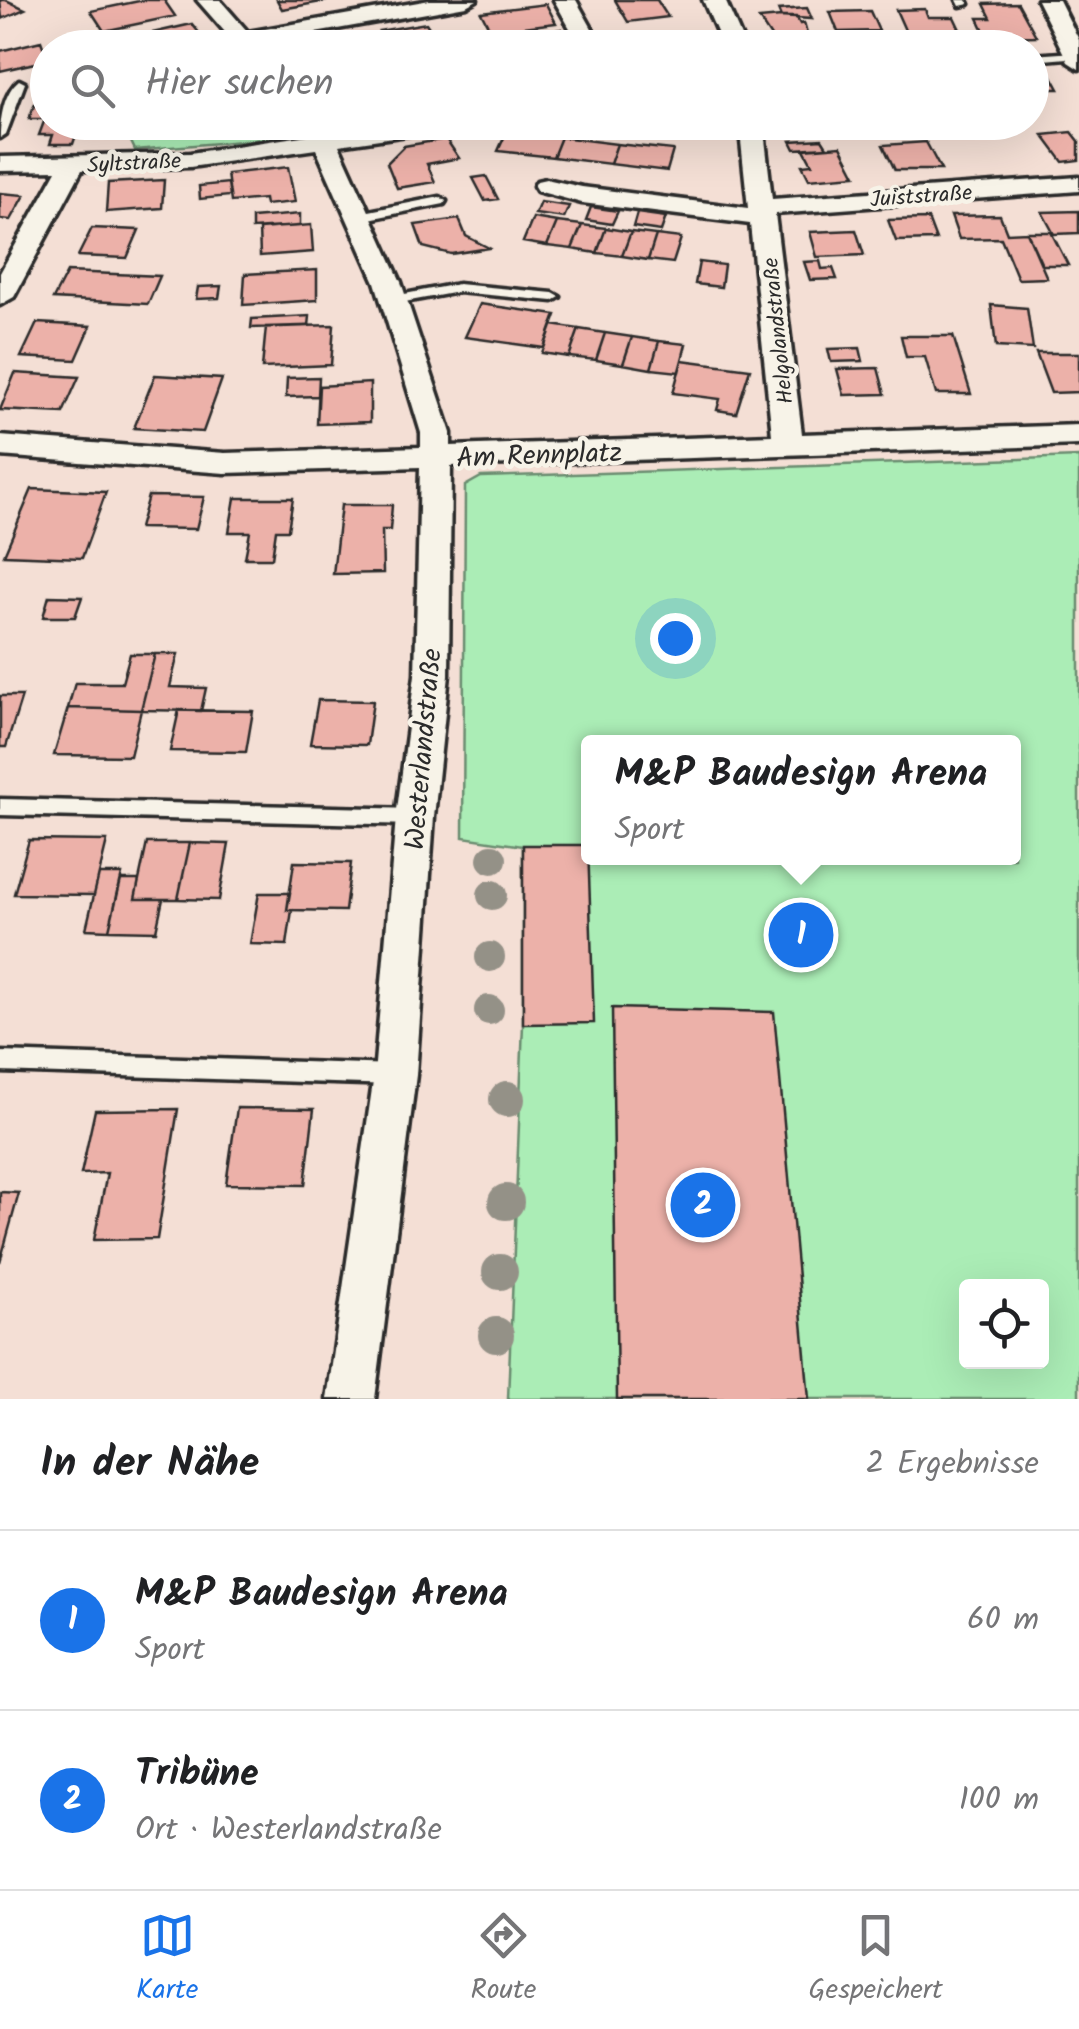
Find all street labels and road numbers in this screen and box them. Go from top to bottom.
street label: Syltstraße [86,145,182,184]
street label: Juiststraße [869,176,973,219]
street label: Helgolandstraße [754,256,805,406]
street label: Am Rennplatz [455,431,623,482]
street label: Westerlandstraße [393,646,456,852]

